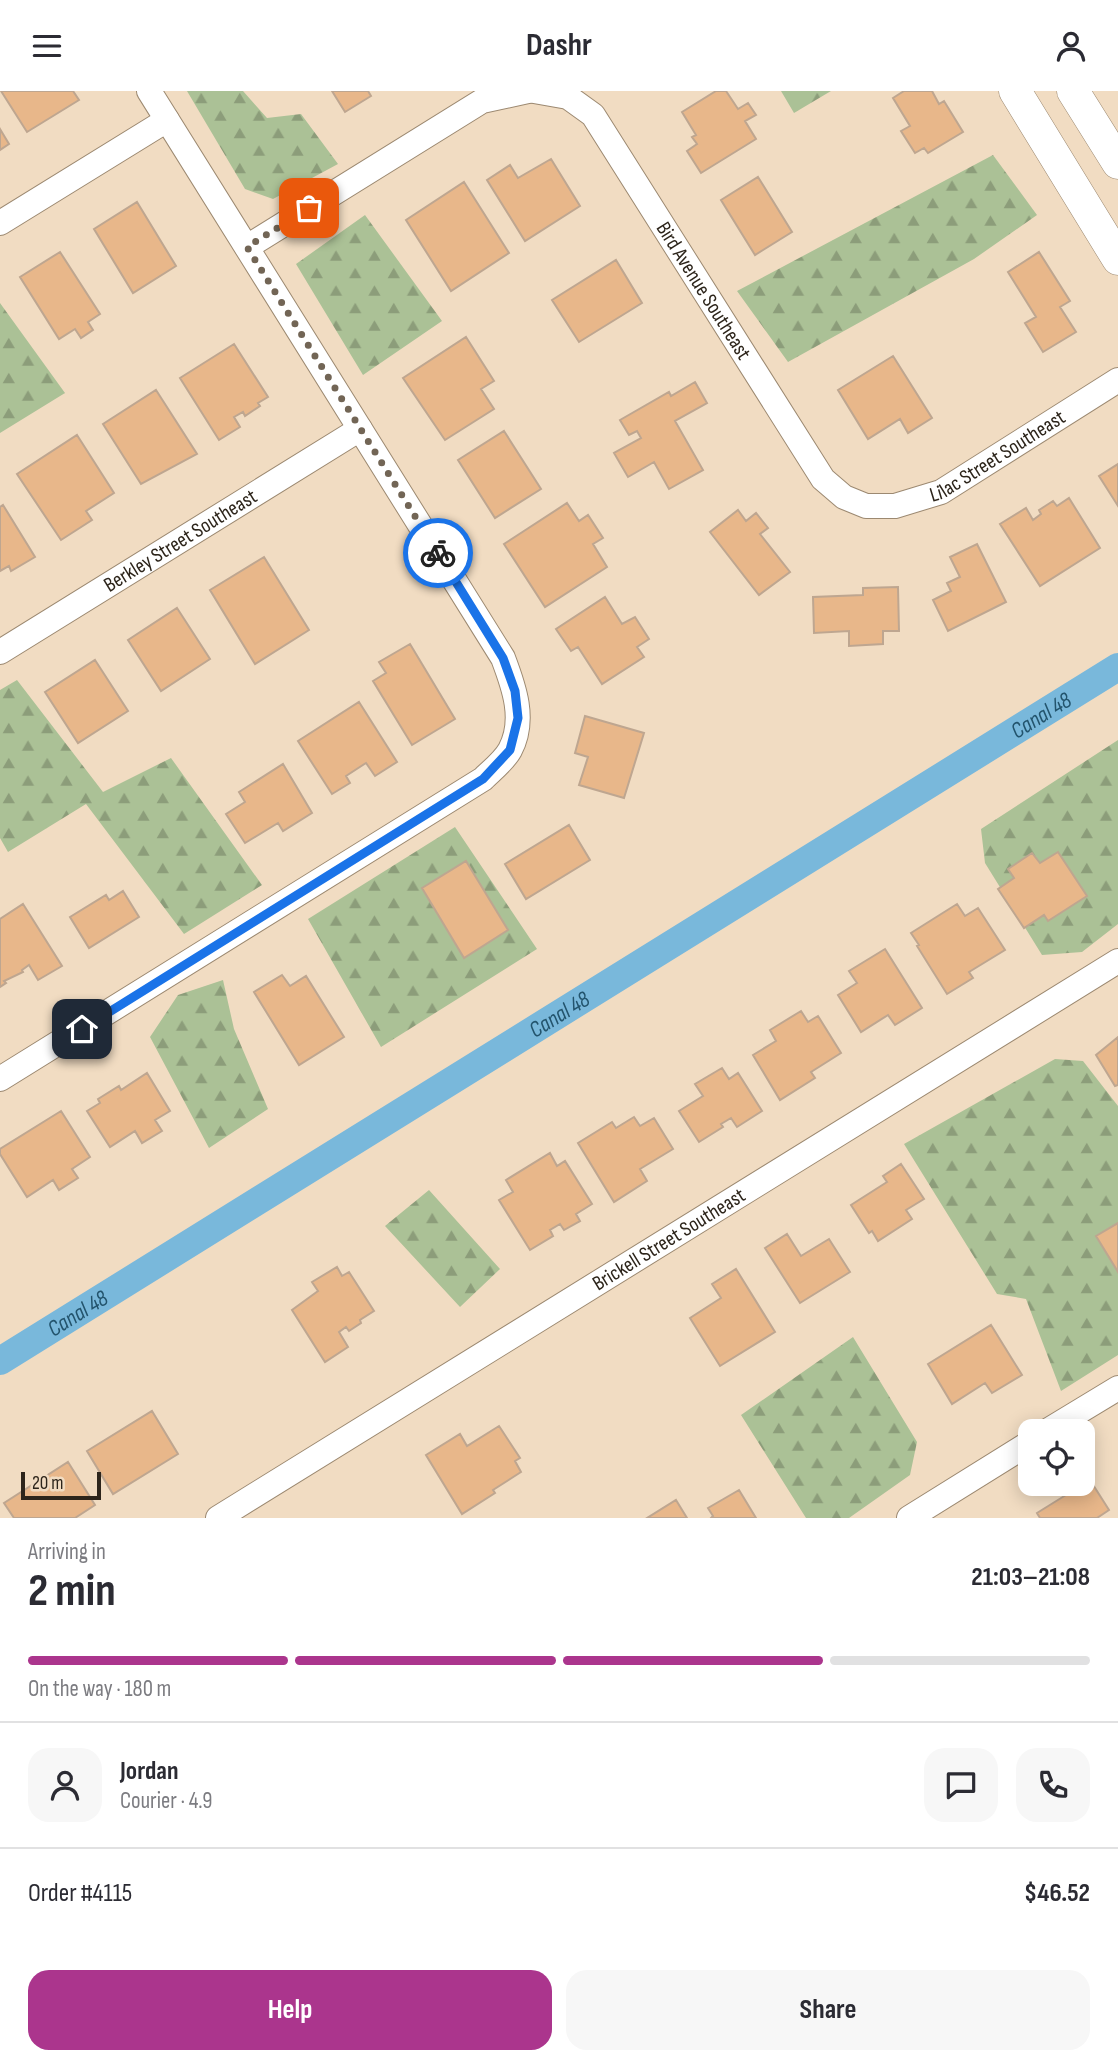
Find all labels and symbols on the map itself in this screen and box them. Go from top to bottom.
pin [279,178,339,238]
street label: Bird Avenue Southeast [651,217,756,364]
street label: Lilac Street Southeast [927,405,1070,508]
street label: Berkley Street Southeast [99,484,262,598]
courier [403,518,473,588]
water label: Canal 48 [1006,686,1077,745]
water label: Canal 48 [524,985,595,1044]
pin [52,999,112,1059]
street label: Brickell Street Southeast [588,1183,750,1296]
water label: Canal 48 [42,1284,113,1343]
scale bar [21,1469,102,1501]

